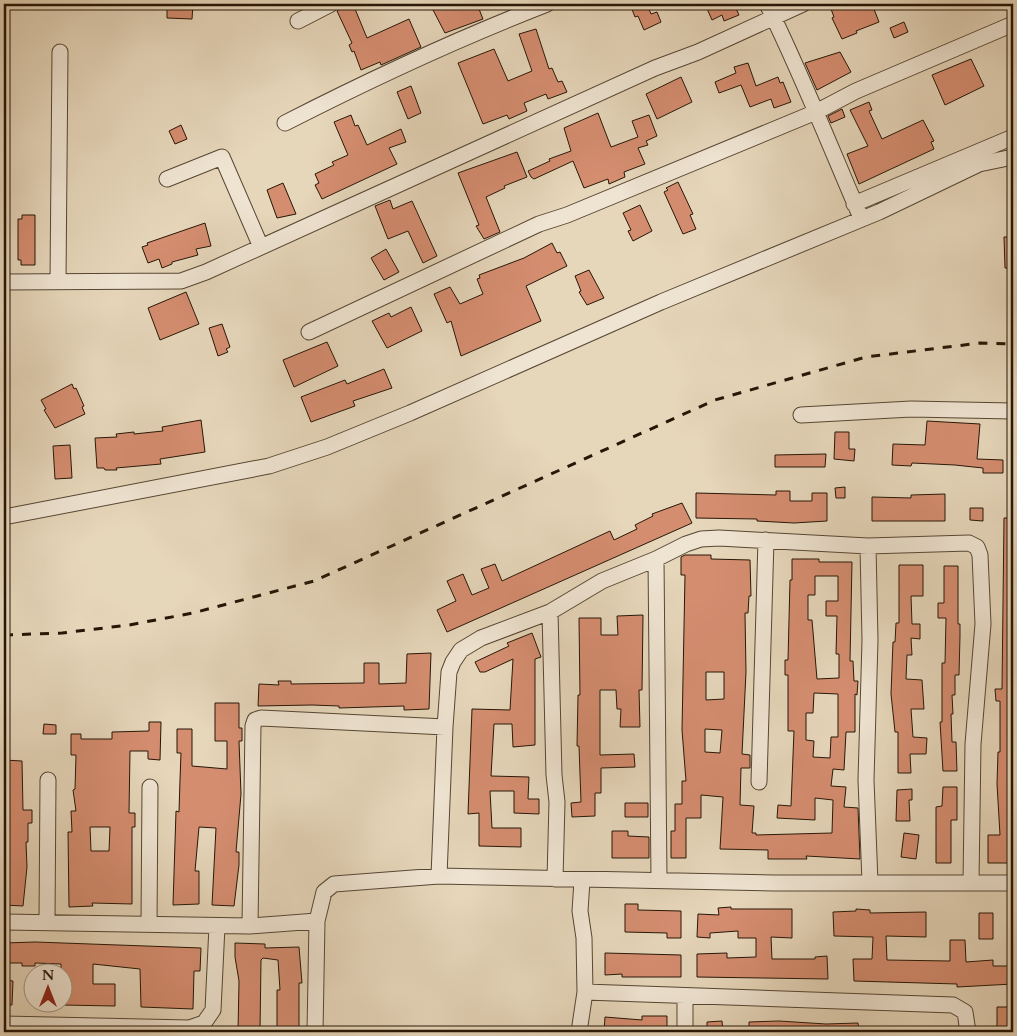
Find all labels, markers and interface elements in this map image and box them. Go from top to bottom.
north arrow [22,964,72,1014]
text: N [42,966,54,985]

